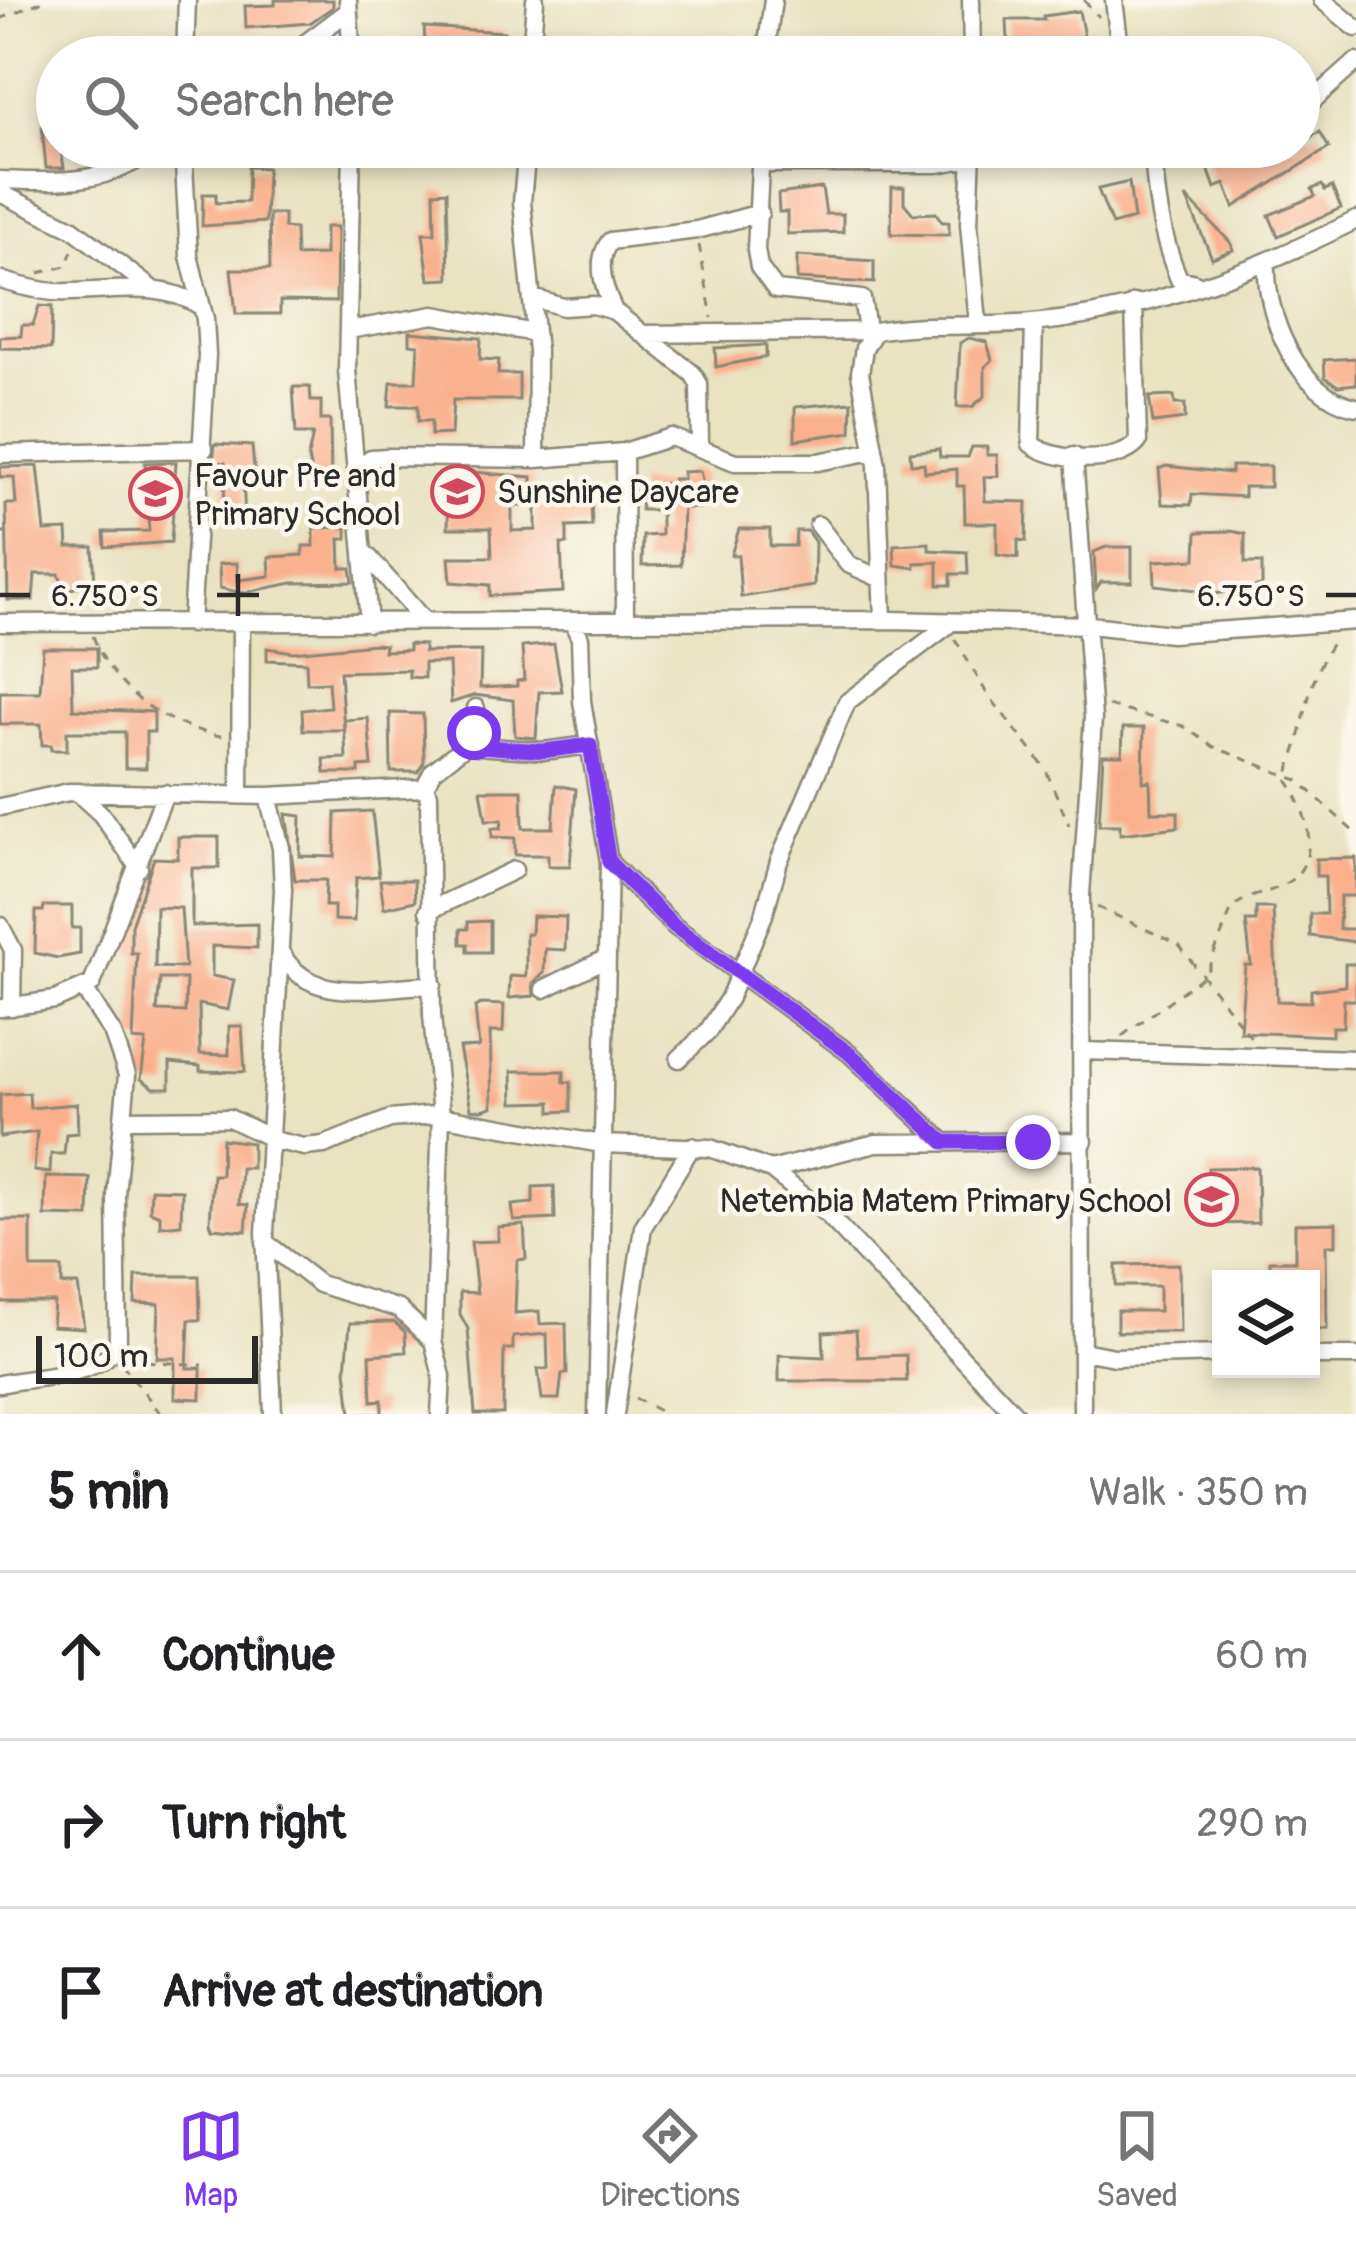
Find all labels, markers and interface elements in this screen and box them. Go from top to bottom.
search box [36,36,1320,168]
icon: search [78,69,144,135]
text: Search here [174,74,394,130]
place label: Favour Pre and Primary School [194,456,401,535]
school or university icon: Sunshine Daycare [430,463,486,519]
school or university icon: Favour Pre and Primary School [127,466,183,522]
place label: Sunshine Daycare [497,472,739,513]
text: 6.750°S [51,578,159,615]
text: 6.750°S [1197,578,1305,615]
route start [447,706,501,760]
route end [1006,1115,1060,1169]
school or university icon: Netembia Matem Primary School [1183,1172,1239,1228]
place label: Netembia Matem Primary School [720,1181,1172,1222]
map controls [1212,1270,1320,1378]
button: layers [1212,1270,1320,1378]
scale bar [36,1330,258,1383]
text: 100 m [54,1336,148,1377]
text: 5 min [48,1460,169,1524]
text: Walk · 350 m [1089,1468,1308,1517]
icon: ahead [48,1623,114,1689]
text: Continue [162,1628,335,1684]
text: 60 m [1216,1631,1308,1680]
icon: right [48,1791,114,1857]
text: Turn right [162,1796,346,1852]
text: 290 m [1196,1799,1308,1848]
icon: arrive [48,1959,114,2025]
text: Arrive at destination [162,1964,543,2020]
tab: Map [178,2103,244,2216]
tab: Directions [600,2103,740,2216]
tab: Saved [1096,2103,1178,2216]

